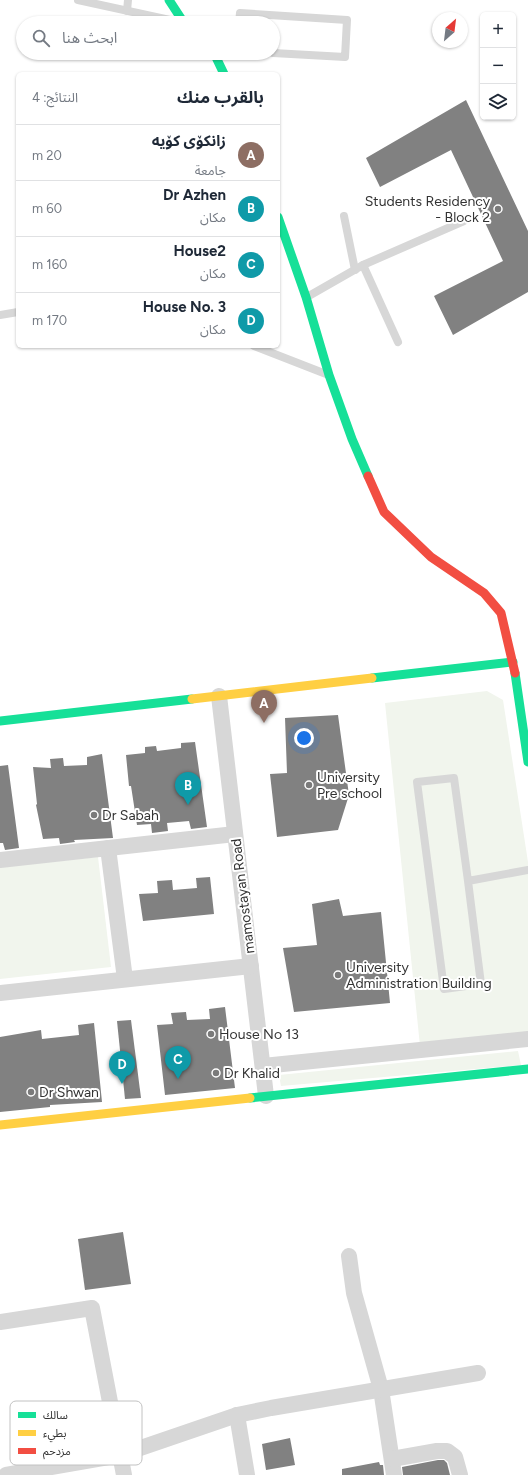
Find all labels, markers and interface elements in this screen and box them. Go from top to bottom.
north arrow [432,12,468,48]
map controls [480,12,516,120]
button: + [480,12,516,48]
search box [16,16,280,60]
icon: search [30,27,52,49]
text: ابحث هنا [62,29,117,47]
button: − [480,48,516,84]
button: layers [480,84,516,120]
text: بالقرب منك [177,87,264,107]
text: النتائج: 4 [32,90,78,105]
text: زانکۆی کۆیە [152,132,226,150]
text: 20 m [32,148,62,163]
text: A [246,148,256,163]
text: جامعة [195,163,226,178]
text: Dr Azhen [163,186,226,204]
place label: Students Residency - Block 2 [365,193,491,226]
text: 60 m [32,201,62,216]
text: B [247,201,255,216]
marker: Students Residency - Block 2 [493,204,503,214]
text: مكان [200,210,226,225]
text: House2 [174,242,226,260]
text: 160 m [32,257,67,272]
text: C [246,257,256,272]
text: مكان [200,266,226,281]
text: House No. 3 [143,298,226,316]
text: 170 m [32,313,67,328]
text: D [246,313,256,328]
text: مكان [200,322,226,337]
pin: A [251,690,277,723]
your location [294,728,314,748]
place label: University Pre school [317,769,382,802]
pin: B [175,772,201,805]
marker: University Pre school [304,780,314,790]
place label: Dr Sabah [102,807,159,824]
marker: Dr Sabah [89,810,99,820]
street label: mamostayan Road [228,838,258,954]
place label: University Administration Building [346,959,492,992]
marker: University Administration Building [333,970,343,980]
place label: House No 13 [219,1026,299,1043]
marker: House No 13 [206,1029,216,1039]
pin: C [165,1046,191,1079]
pin: D [109,1051,135,1084]
place label: Dr Khalid [224,1065,280,1082]
marker: Dr Khalid [211,1068,221,1078]
place label: Dr Shwan [39,1084,99,1101]
marker: Dr Shwan [26,1087,36,1097]
legend [10,1401,142,1465]
text: سالك [43,1409,68,1422]
text: بطيء [43,1427,66,1443]
text: مزدحم [43,1445,71,1460]

